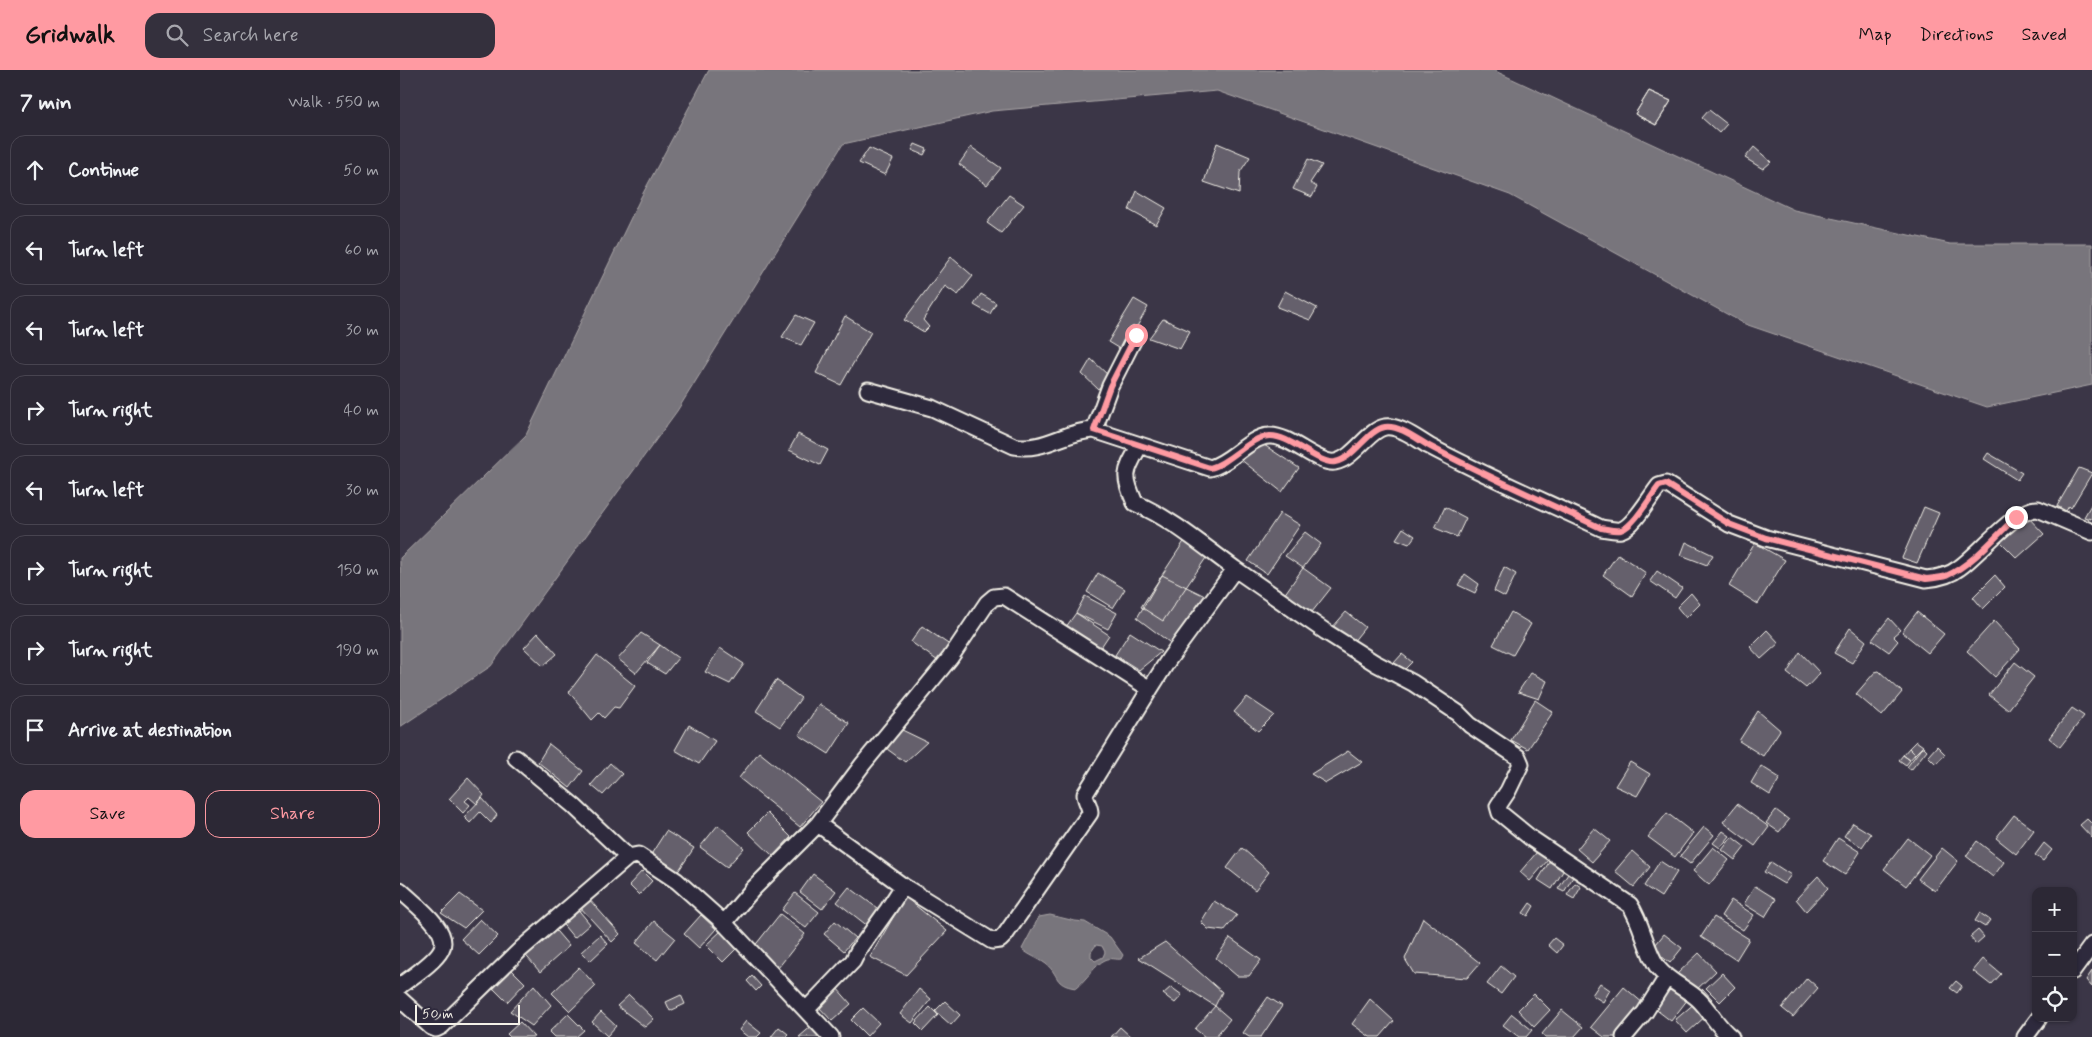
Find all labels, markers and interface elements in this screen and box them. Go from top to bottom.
search box [145,13,495,58]
text: Gridwalk [25,20,115,51]
icon: search [163,21,191,49]
text: Search here [203,23,298,48]
text: Map [1859,23,1892,47]
text: Directions [1920,23,1994,47]
text: Saved [2022,23,2067,47]
text: 7 min [20,89,72,117]
text: Walk · 550 m [288,92,380,113]
icon: ahead [21,156,49,184]
text: Continue [68,158,139,183]
text: 50 m [343,160,379,181]
icon: left [21,236,49,264]
text: Turn left [68,238,144,263]
text: 60 m [345,240,379,261]
icon: left [21,316,49,344]
text: Turn left [68,318,144,343]
text: 30 m [346,320,379,341]
route start [1125,324,1148,347]
icon: right [21,396,49,424]
text: Turn right [68,398,152,423]
text: 40 m [343,400,379,421]
icon: left [21,476,49,504]
text: Turn left [68,478,144,503]
text: 30 m [346,480,379,501]
route end [2005,506,2028,529]
icon: right [21,556,49,584]
text: Turn right [68,558,152,583]
text: 150 m [337,560,379,581]
icon: right [21,636,49,664]
text: Turn right [68,638,152,663]
text: 190 m [336,640,379,661]
icon: arrive [21,716,49,744]
text: Arrive at destination [68,718,232,743]
button: Save [20,790,195,838]
button: Share [205,790,380,838]
map controls [2032,887,2077,1022]
button: + [2032,887,2077,932]
button: − [2032,932,2077,977]
button: locate [2032,977,2077,1022]
scale bar [415,1002,520,1025]
text: 50 m [422,1005,453,1023]

